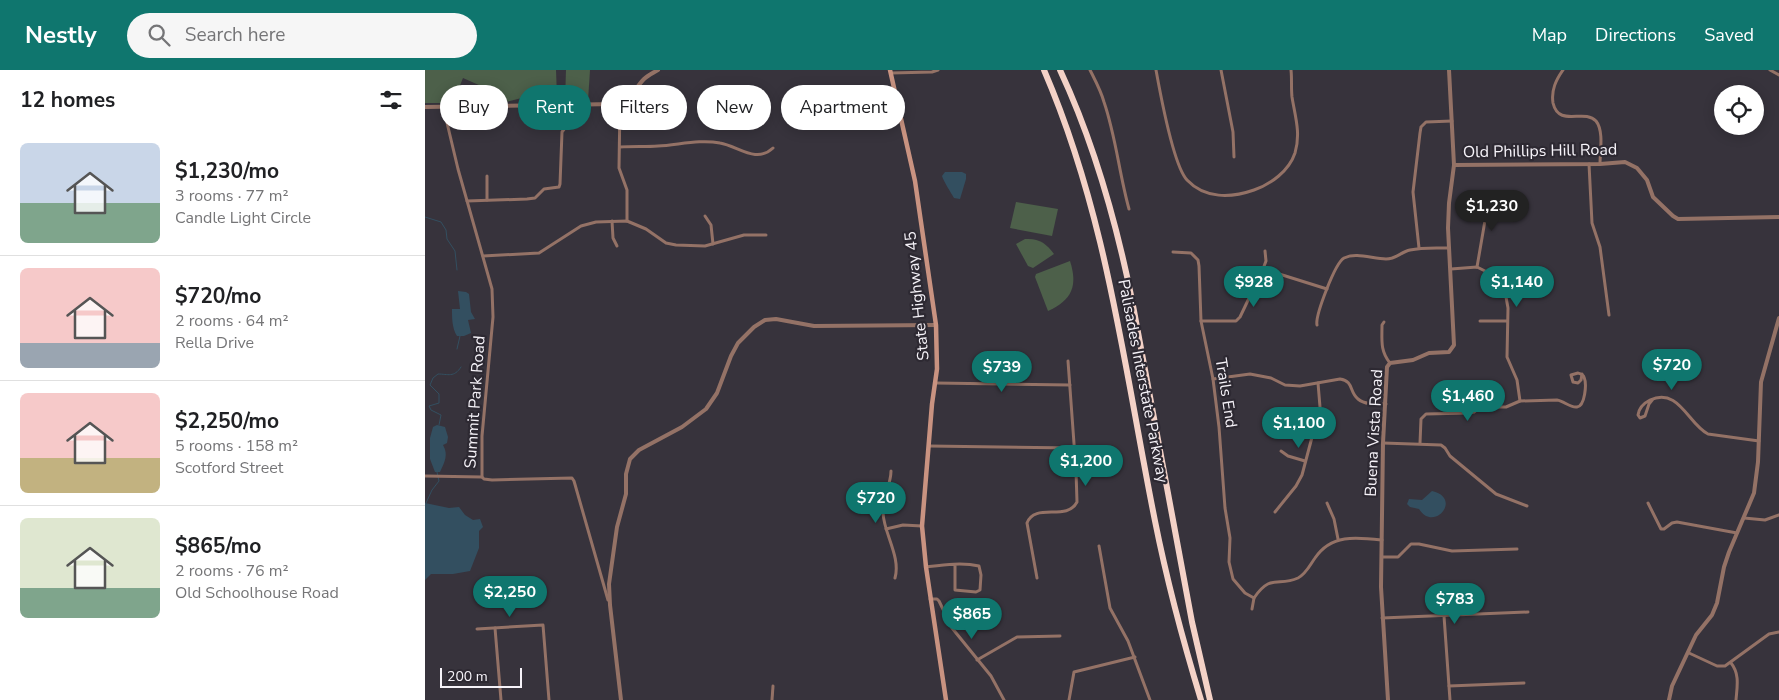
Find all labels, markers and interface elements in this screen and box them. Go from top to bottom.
search box [127,13,477,58]
text: Nestly [25,19,97,51]
icon: search [145,21,173,49]
text: Search here [185,22,285,48]
text: Map [1532,23,1567,47]
text: Directions [1595,23,1676,47]
text: Saved [1704,23,1754,47]
chip: Buy [440,85,508,130]
chip: Rent [518,85,591,130]
chip: Filters [601,85,687,130]
chip: New [697,85,771,130]
chip: Apartment [781,85,905,130]
map controls [1714,85,1764,135]
button: locate [1714,85,1764,135]
text: 12 homes [20,86,115,114]
icon: filters [377,86,405,114]
street label: Old Phillips Hill Road [1463,139,1617,163]
text: $1,230/mo [175,157,279,185]
icon: home [60,163,120,223]
text: 3 rooms · 77 m² [175,185,288,207]
pin: $1,230 [1451,190,1533,232]
text: $1,230 [1466,195,1518,217]
text: Candle Light Circle [175,207,311,229]
street label: State Highway 45 [899,230,935,362]
pin: $928 [1224,266,1284,308]
pin: $1,140 [1476,266,1558,308]
text: $928 [1235,271,1273,293]
text: $1,140 [1491,271,1543,293]
street label: Palisades Interstate Parkway [1112,277,1174,485]
text: $720/mo [175,282,261,310]
icon: home [60,288,120,348]
text: 2 rooms · 64 m² [175,310,288,332]
text: Rella Drive [175,332,254,354]
street label: Summit Park Road [459,335,491,469]
pin: $720 [1642,348,1702,391]
pin: $739 [972,350,1032,393]
text: $720 [1653,354,1691,376]
text: $739 [983,356,1021,378]
street label: Trails End [1210,356,1242,430]
street label: Buena Vista Road [1360,369,1388,497]
pin: $1,460 [1427,380,1509,422]
text: $1,460 [1442,385,1494,407]
pin: $1,100 [1258,406,1340,449]
text: $2,250/mo [175,407,279,435]
text: $1,100 [1273,412,1325,434]
icon: home [60,413,120,473]
text: 5 rooms · 158 m² [175,435,298,457]
pin: $1,200 [1045,444,1127,487]
text: $1,200 [1060,450,1112,472]
text: Scotford Street [175,457,283,479]
pin: $720 [846,482,906,524]
text: $720 [857,487,895,509]
text: $865/mo [175,532,261,560]
icon: home [60,538,120,598]
text: 2 rooms · 76 m² [175,560,288,582]
pin: $2,250 [469,576,551,618]
text: $2,250 [484,581,536,603]
text: Old Schoolhouse Road [175,582,339,604]
pin: $783 [1425,582,1485,625]
text: $783 [1436,588,1474,610]
pin: $865 [942,598,1002,640]
text: $865 [953,603,991,625]
scale bar [440,665,523,688]
text: 200 m [447,667,488,686]

